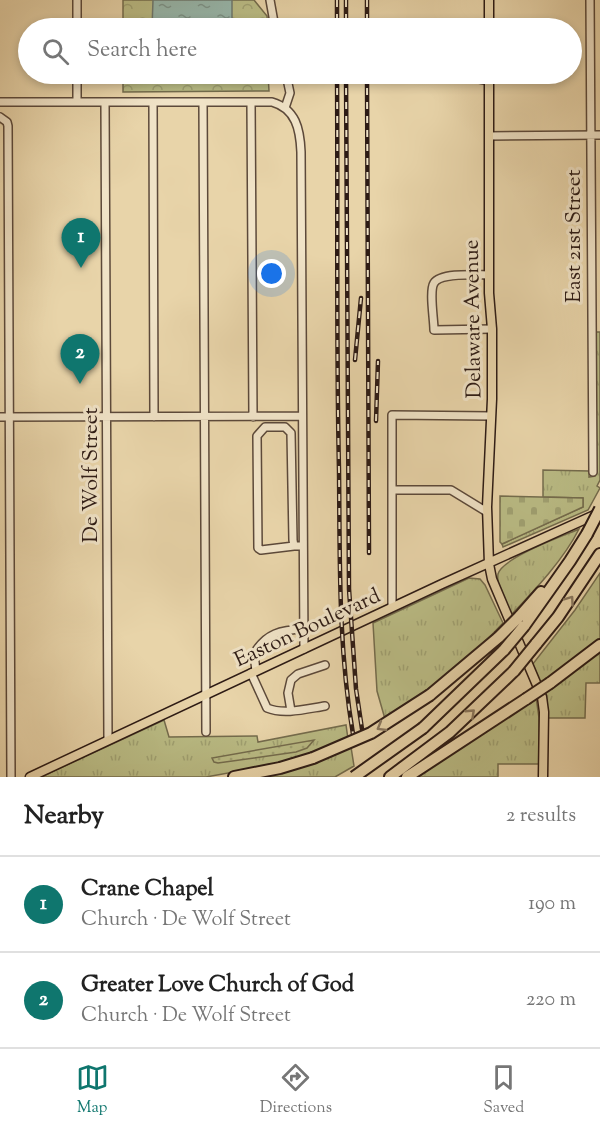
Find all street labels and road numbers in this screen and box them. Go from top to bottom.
street label: East 21st Street [560,169,590,303]
street label: Delaware Avenue [458,239,490,399]
street label: De Wolf Street [77,407,107,543]
street label: Easton Boulevard [230,582,386,676]

